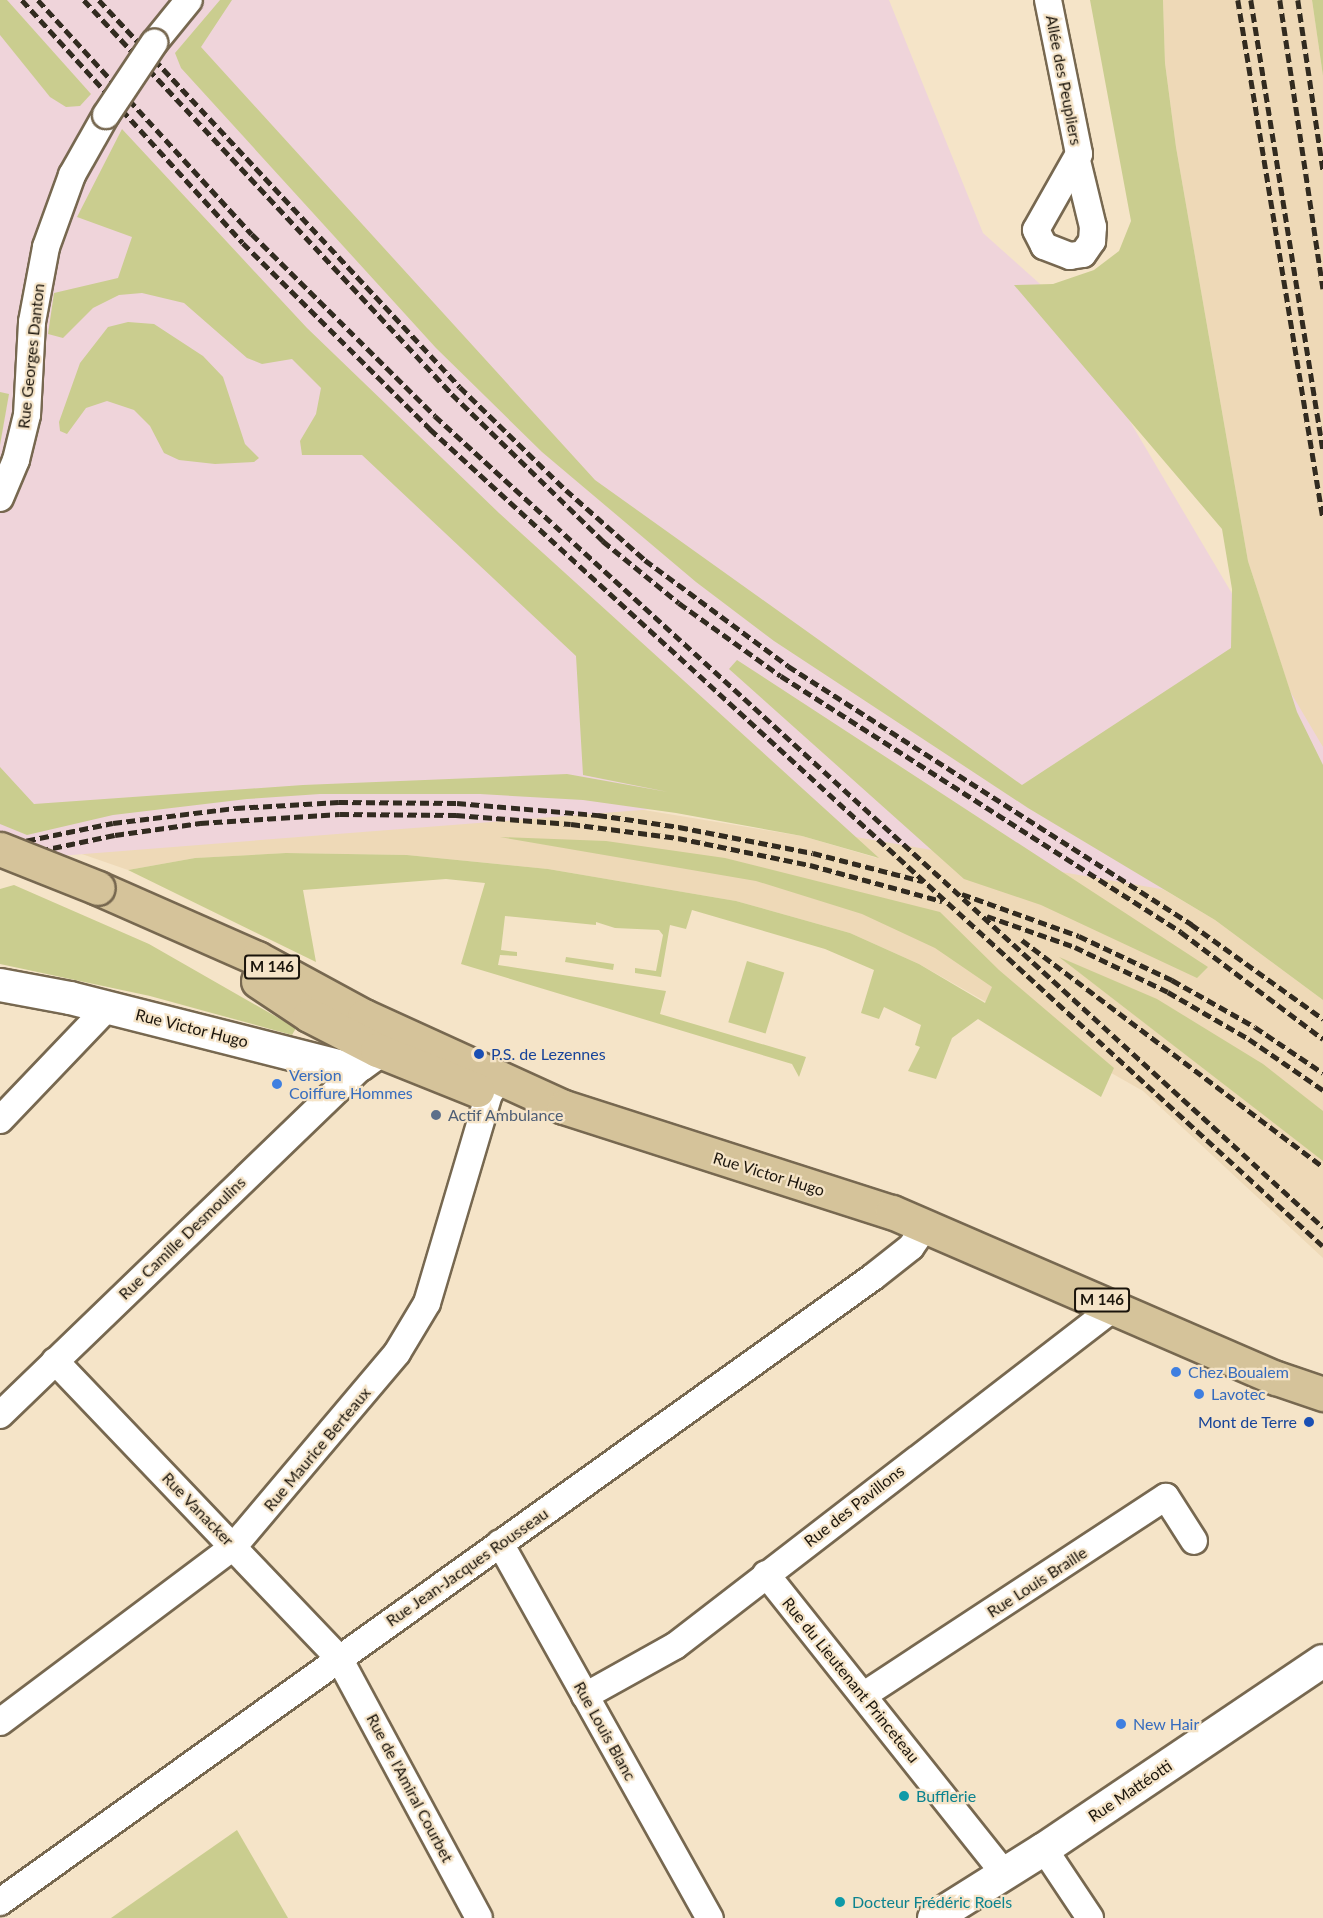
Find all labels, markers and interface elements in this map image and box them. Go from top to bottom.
street label: Allée des Peupliers [1042,13,1086,147]
street label: Rue Georges Danton [14,282,48,430]
road number: M 146 [244,955,300,979]
street label: Rue Victor Hugo [133,1005,251,1051]
place label: P.S. de Lezennes [491,1044,606,1064]
marker: P.S. de Lezennes [472,1047,486,1061]
place label: Version Coiffure Hommes [289,1065,413,1103]
marker: Version Coiffure Hommes [270,1077,284,1091]
place label: Actif Ambulance [448,1105,564,1125]
marker: Actif Ambulance [429,1108,443,1122]
street label: Rue Victor Hugo [711,1148,827,1200]
street label: Rue Camille Desmoulins [115,1172,249,1304]
road number: M 146 [1074,1288,1130,1312]
place label: Chez Boualem [1188,1362,1289,1382]
marker: Chez Boualem [1169,1365,1183,1379]
street label: Rue Maurice Berteaux [260,1383,374,1515]
place label: Lavotec [1211,1384,1266,1404]
marker: Lavotec [1192,1387,1206,1401]
place label: Mont de Terre [1197,1412,1297,1432]
marker: Mont de Terre [1302,1415,1316,1429]
street label: Rue des Pavillons [800,1461,908,1551]
street label: Rue Vanacker [158,1468,238,1550]
street label: Rue Jean-Jacques Rousseau [382,1504,552,1630]
street label: Rue Louis Braille [983,1543,1091,1621]
street label: Rue du Lieutenant Princeteau [778,1593,924,1767]
street label: Rue Louis Blanc [570,1678,640,1784]
street label: Rue de l'Amiral Courbet [363,1710,457,1866]
place label: New Hair [1133,1714,1200,1734]
marker: New Hair [1114,1717,1128,1731]
street label: Rue Mattéotti [1085,1756,1175,1826]
place label: Bufflerie [916,1786,976,1806]
marker: Bufflerie [897,1789,911,1803]
place label: Docteur Frédéric Roels [852,1892,1013,1912]
marker: Docteur Frédéric Roels [833,1895,847,1909]

